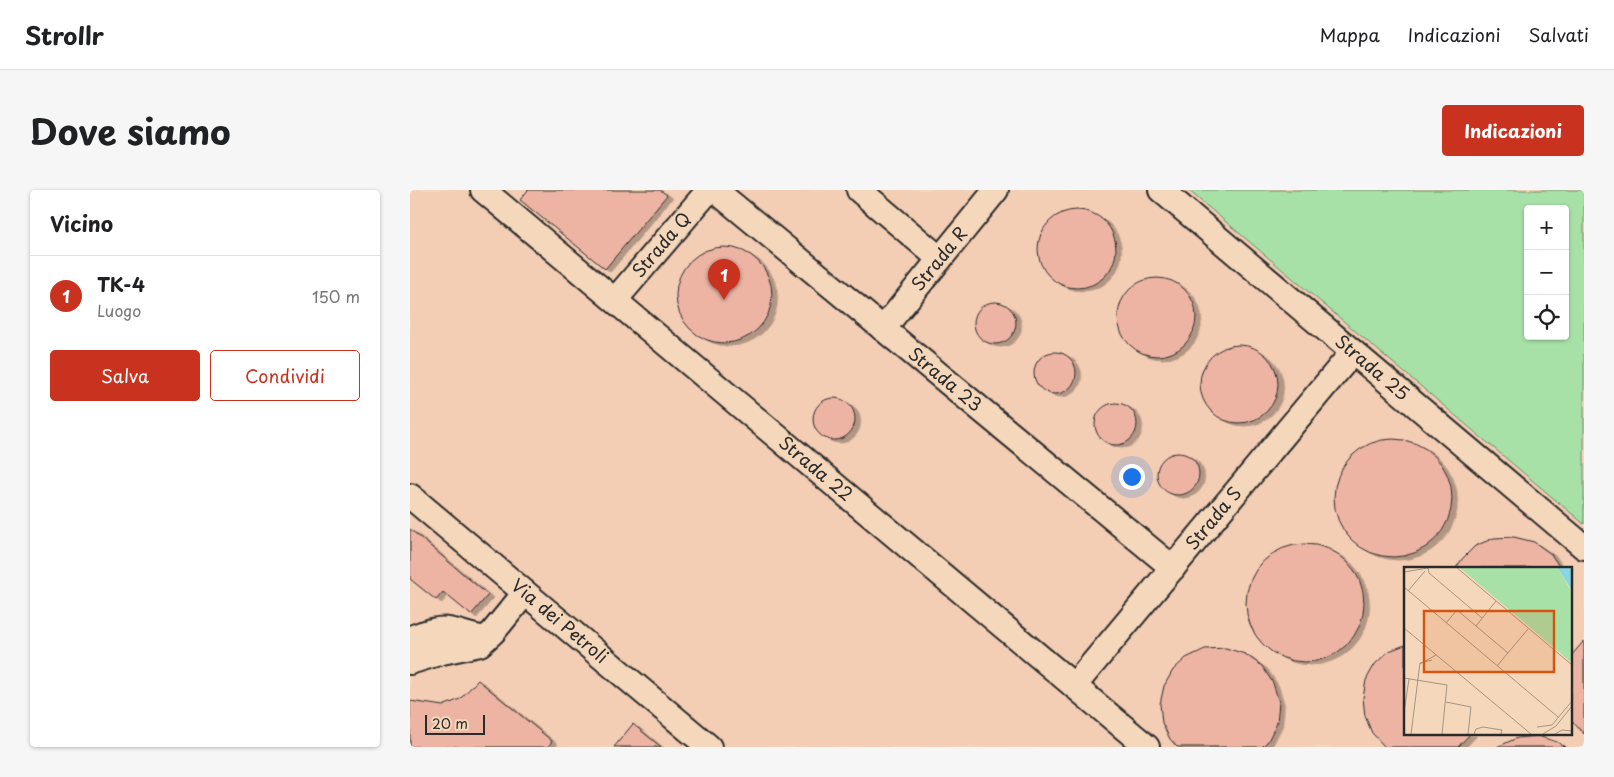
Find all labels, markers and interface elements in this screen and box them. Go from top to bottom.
text: Strollr [25,17,104,53]
text: Mappa [1320,21,1380,48]
text: Indicazioni [1408,21,1501,48]
text: Salvati [1529,21,1589,48]
text: Dove siamo [30,104,231,157]
button: Indicazioni [1442,105,1584,156]
map controls [1524,205,1569,340]
button: + [1524,205,1569,250]
street label: Strada Q [625,206,696,283]
text: Vicino [50,207,113,239]
street label: Strada R [904,220,973,296]
button: − [1524,250,1569,295]
pin: 1 [708,259,740,300]
text: TK-4 [97,270,145,298]
text: 1 [62,284,70,308]
text: 150 m [312,284,360,308]
button: locate [1524,295,1569,340]
text: Luogo [97,298,141,322]
street label: Strada 25 [1330,327,1416,406]
street label: Strada 23 [903,340,989,417]
button: Salva [50,350,200,401]
button: Condividi [210,350,360,401]
street label: Strada 22 [773,429,860,507]
your location [1119,464,1145,490]
street label: Strada S [1178,480,1247,555]
inset map [1404,567,1572,734]
street label: Via dei Petroli [506,571,615,669]
scale bar [425,712,485,735]
text: 20 m [432,713,468,734]

